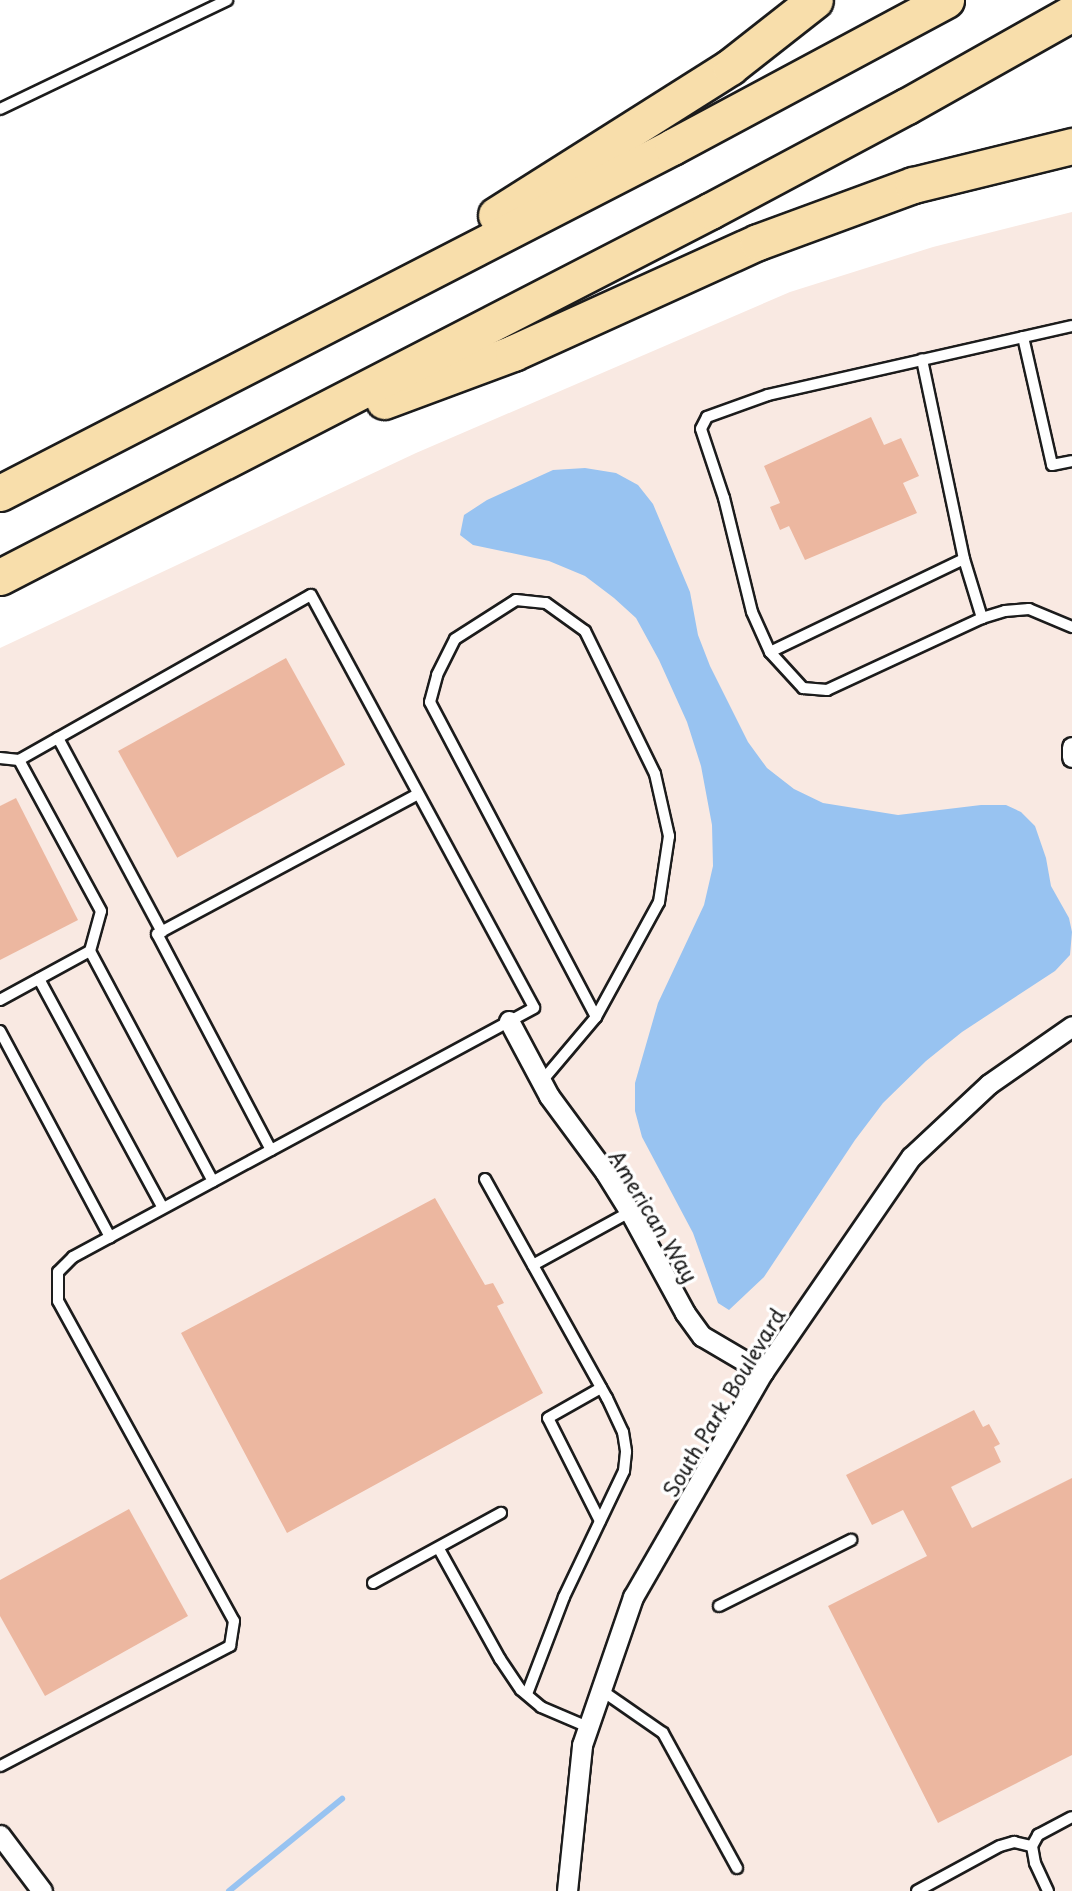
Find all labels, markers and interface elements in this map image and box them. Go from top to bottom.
street label: American Way [605,1145,703,1287]
street label: South Park Boulevard [656,1302,790,1502]

